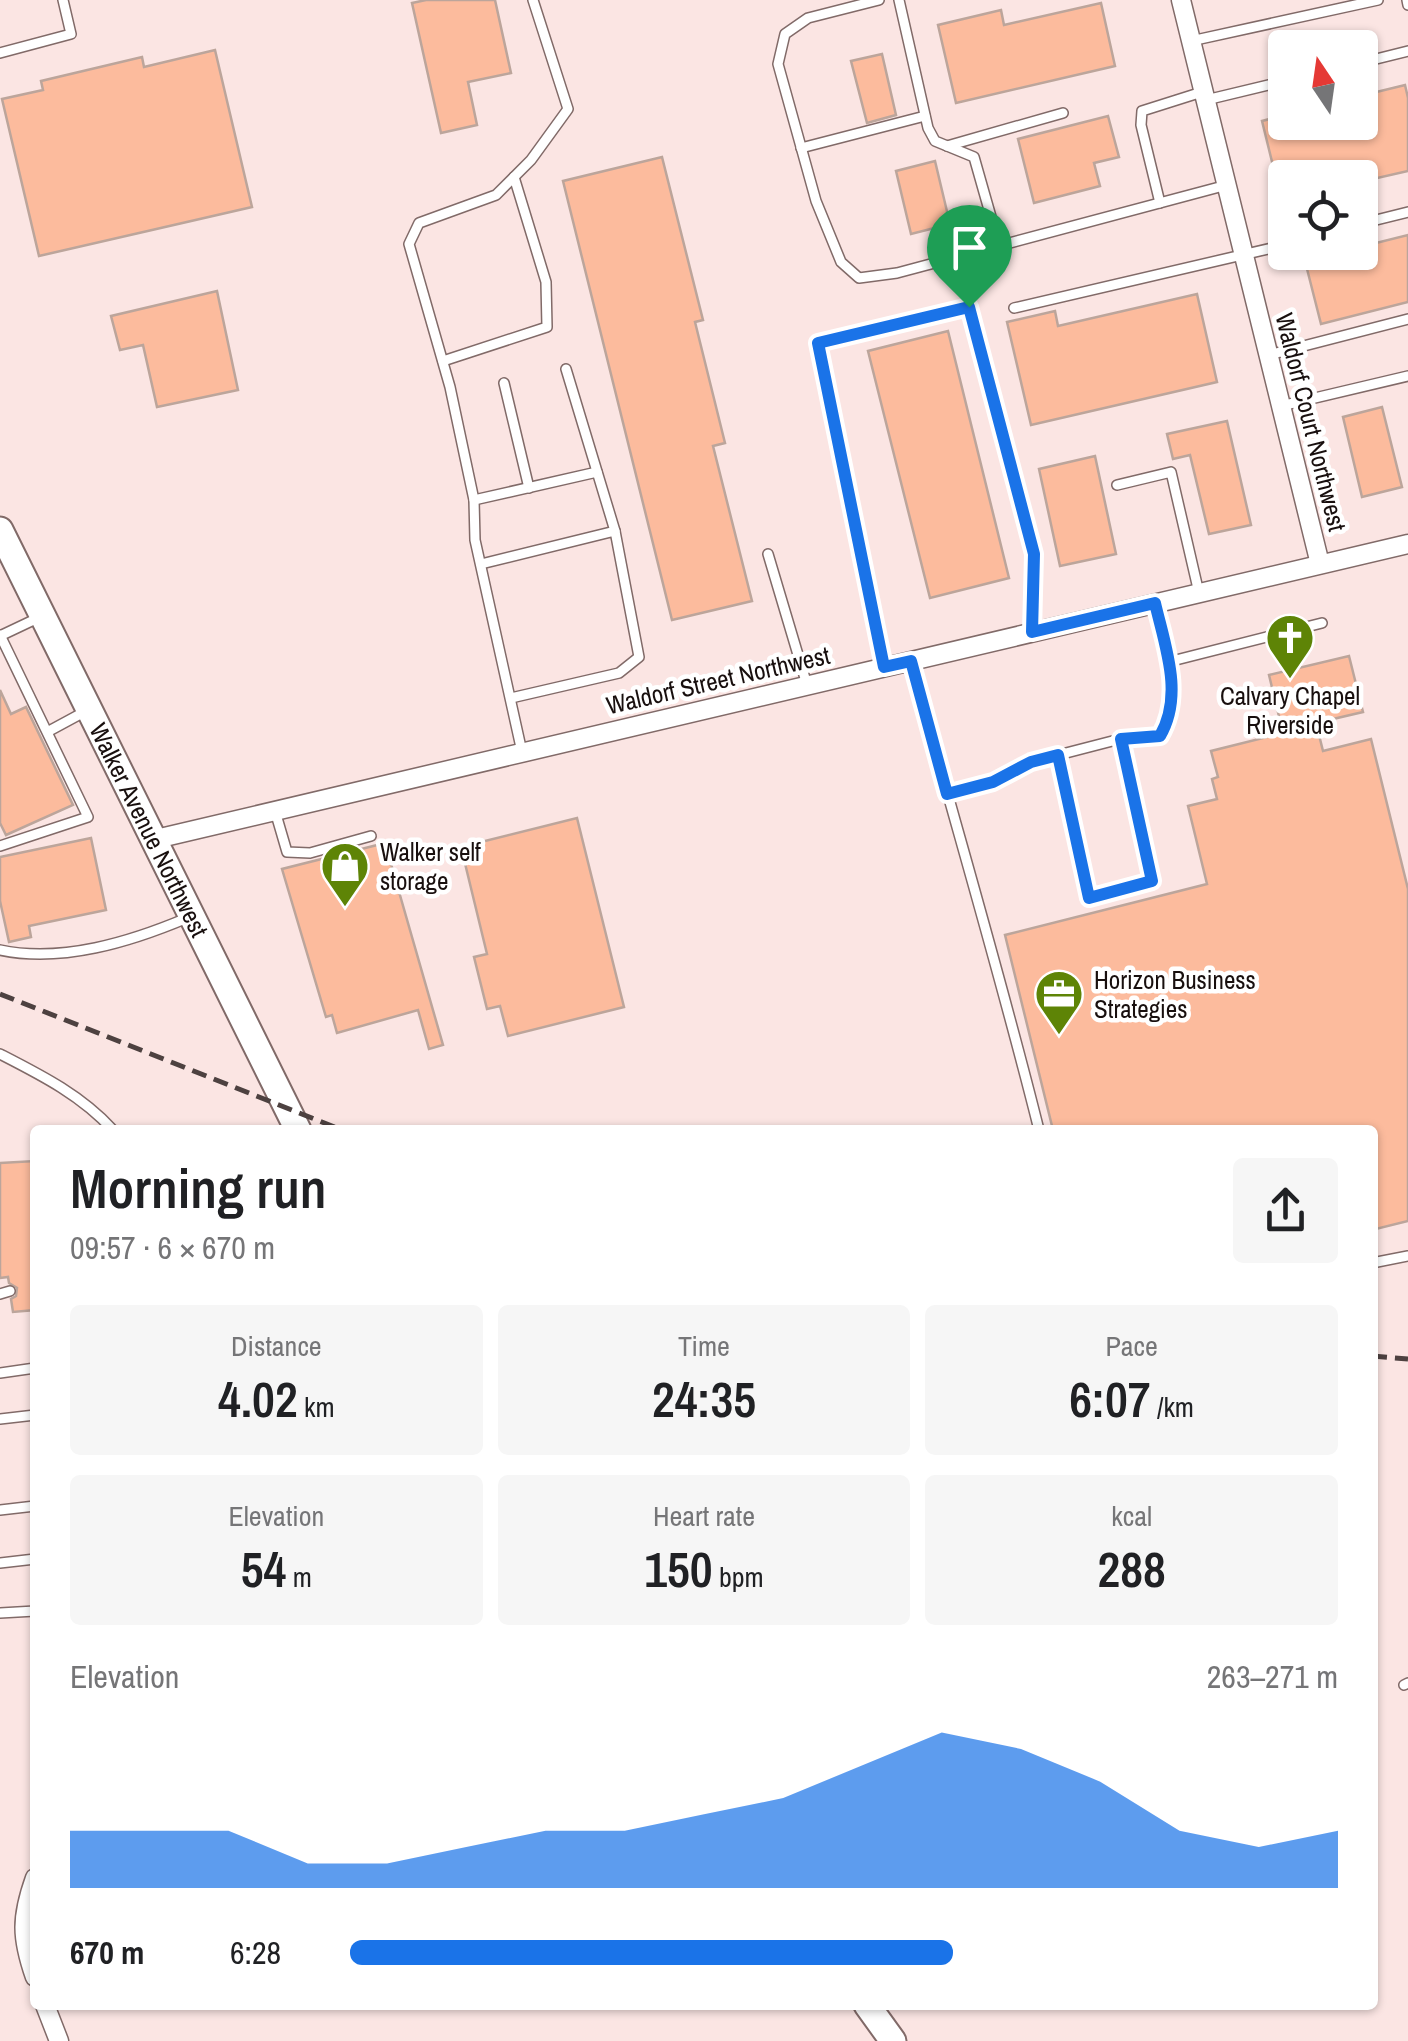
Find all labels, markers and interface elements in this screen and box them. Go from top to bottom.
north arrow [1268,30,1378,140]
map controls [1268,30,1378,270]
button: locate [1268,160,1378,270]
pin [927,205,1012,308]
icon: arrive [942,220,997,275]
street label: Waldorf Court Northwest [1267,309,1355,535]
church icon: Calvary Chapel Riverside [1264,612,1316,680]
street label: Waldorf Street Northwest [603,638,833,722]
place label: Calvary Chapel Riverside [1220,679,1360,742]
street label: Walker Avenue Northwest [82,717,217,943]
place label: Walker self storage [380,835,481,898]
shop icon: Walker self storage [319,840,371,908]
place label: Horizon Business Strategies [1094,963,1256,1026]
office icon: Horizon Business Strategies [1033,968,1085,1036]
text: Morning run [70,1151,326,1225]
button: share [1233,1158,1338,1263]
text: 09:57 · 6 × 670 m [70,1226,275,1269]
text: Distance [231,1327,322,1365]
text: Time [678,1327,730,1365]
text: Pace [1105,1327,1158,1365]
text: 4.02 [218,1365,298,1433]
text: 24:35 [652,1365,756,1433]
text: 6:07 [1069,1365,1151,1433]
text: km [298,1388,335,1426]
text: /km [1151,1388,1194,1426]
text: Elevation [228,1497,324,1535]
text: Heart rate [653,1497,755,1535]
text: kcal [1111,1497,1152,1535]
text: 54 [241,1535,286,1603]
text: 150 [644,1535,713,1603]
text: 288 [1097,1535,1166,1603]
text: m [286,1558,312,1596]
text: bpm [713,1558,764,1596]
text: Elevation [70,1655,179,1698]
text: 263–271 m [1207,1655,1338,1698]
text: 670 m [70,1931,144,1974]
text: 6:28 [230,1931,281,1974]

